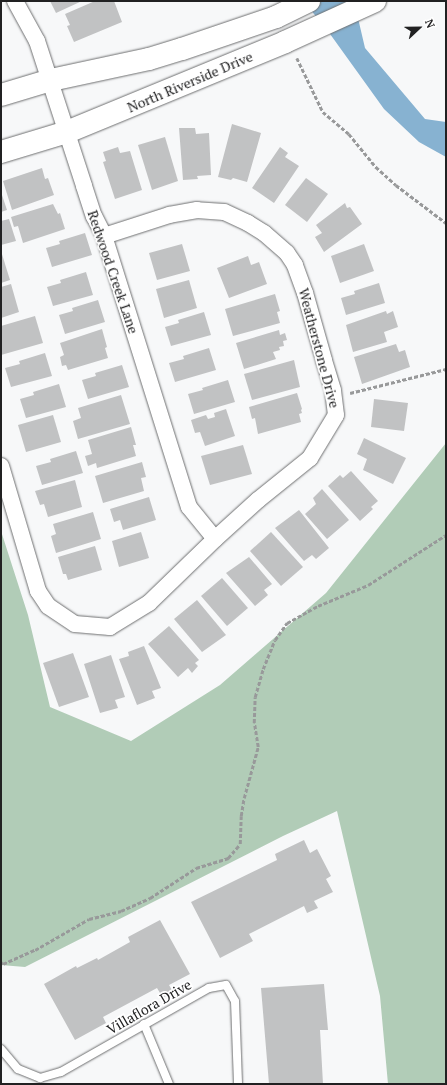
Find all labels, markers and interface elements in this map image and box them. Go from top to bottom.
north arrow [399,8,439,48]
text: N [422,17,438,30]
street label: North Riverside Drive [125,48,255,116]
street label: Redwood Creek Lane [84,208,142,336]
street label: Weatherstone Drive [295,286,343,410]
street label: Villaflora Drive [104,976,194,1038]

